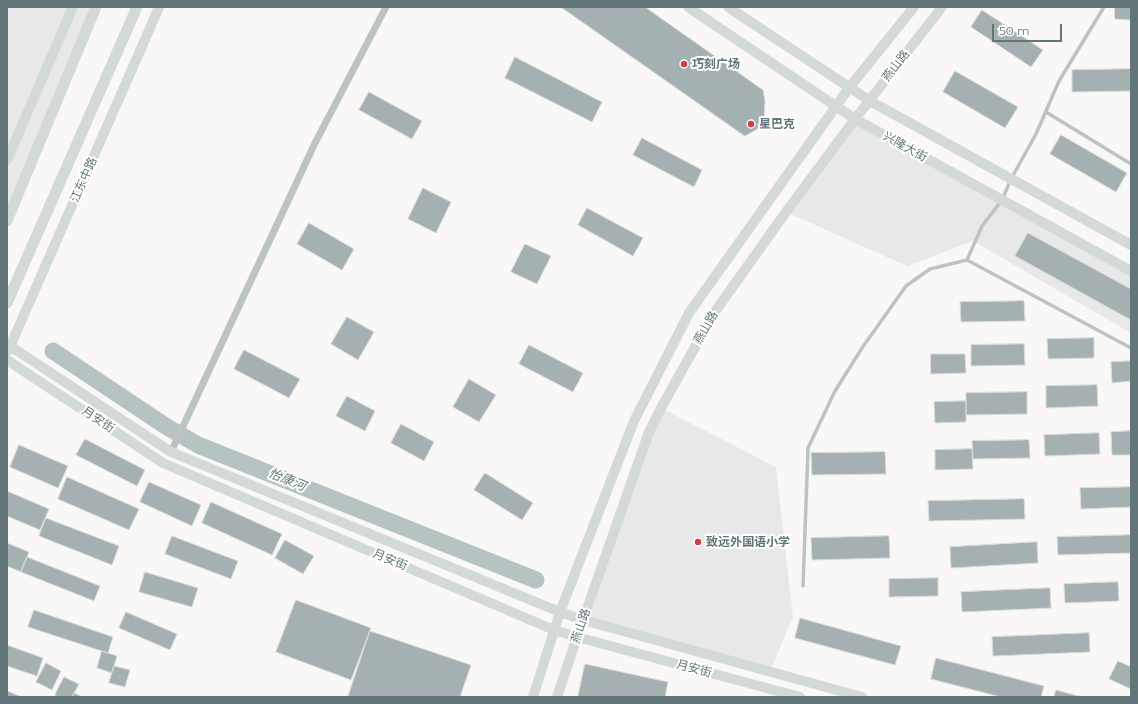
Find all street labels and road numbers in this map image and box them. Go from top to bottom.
street label: 燕山路 [879,47,913,85]
street label: 兴隆大街 [881,129,929,165]
street label: 江东中路 [68,155,100,205]
street label: 燕山路 [691,309,721,347]
street label: 月安街 [79,404,117,436]
street label: 月安街 [371,546,409,574]
street label: 燕山路 [568,607,594,645]
street label: 月安街 [675,657,713,681]

